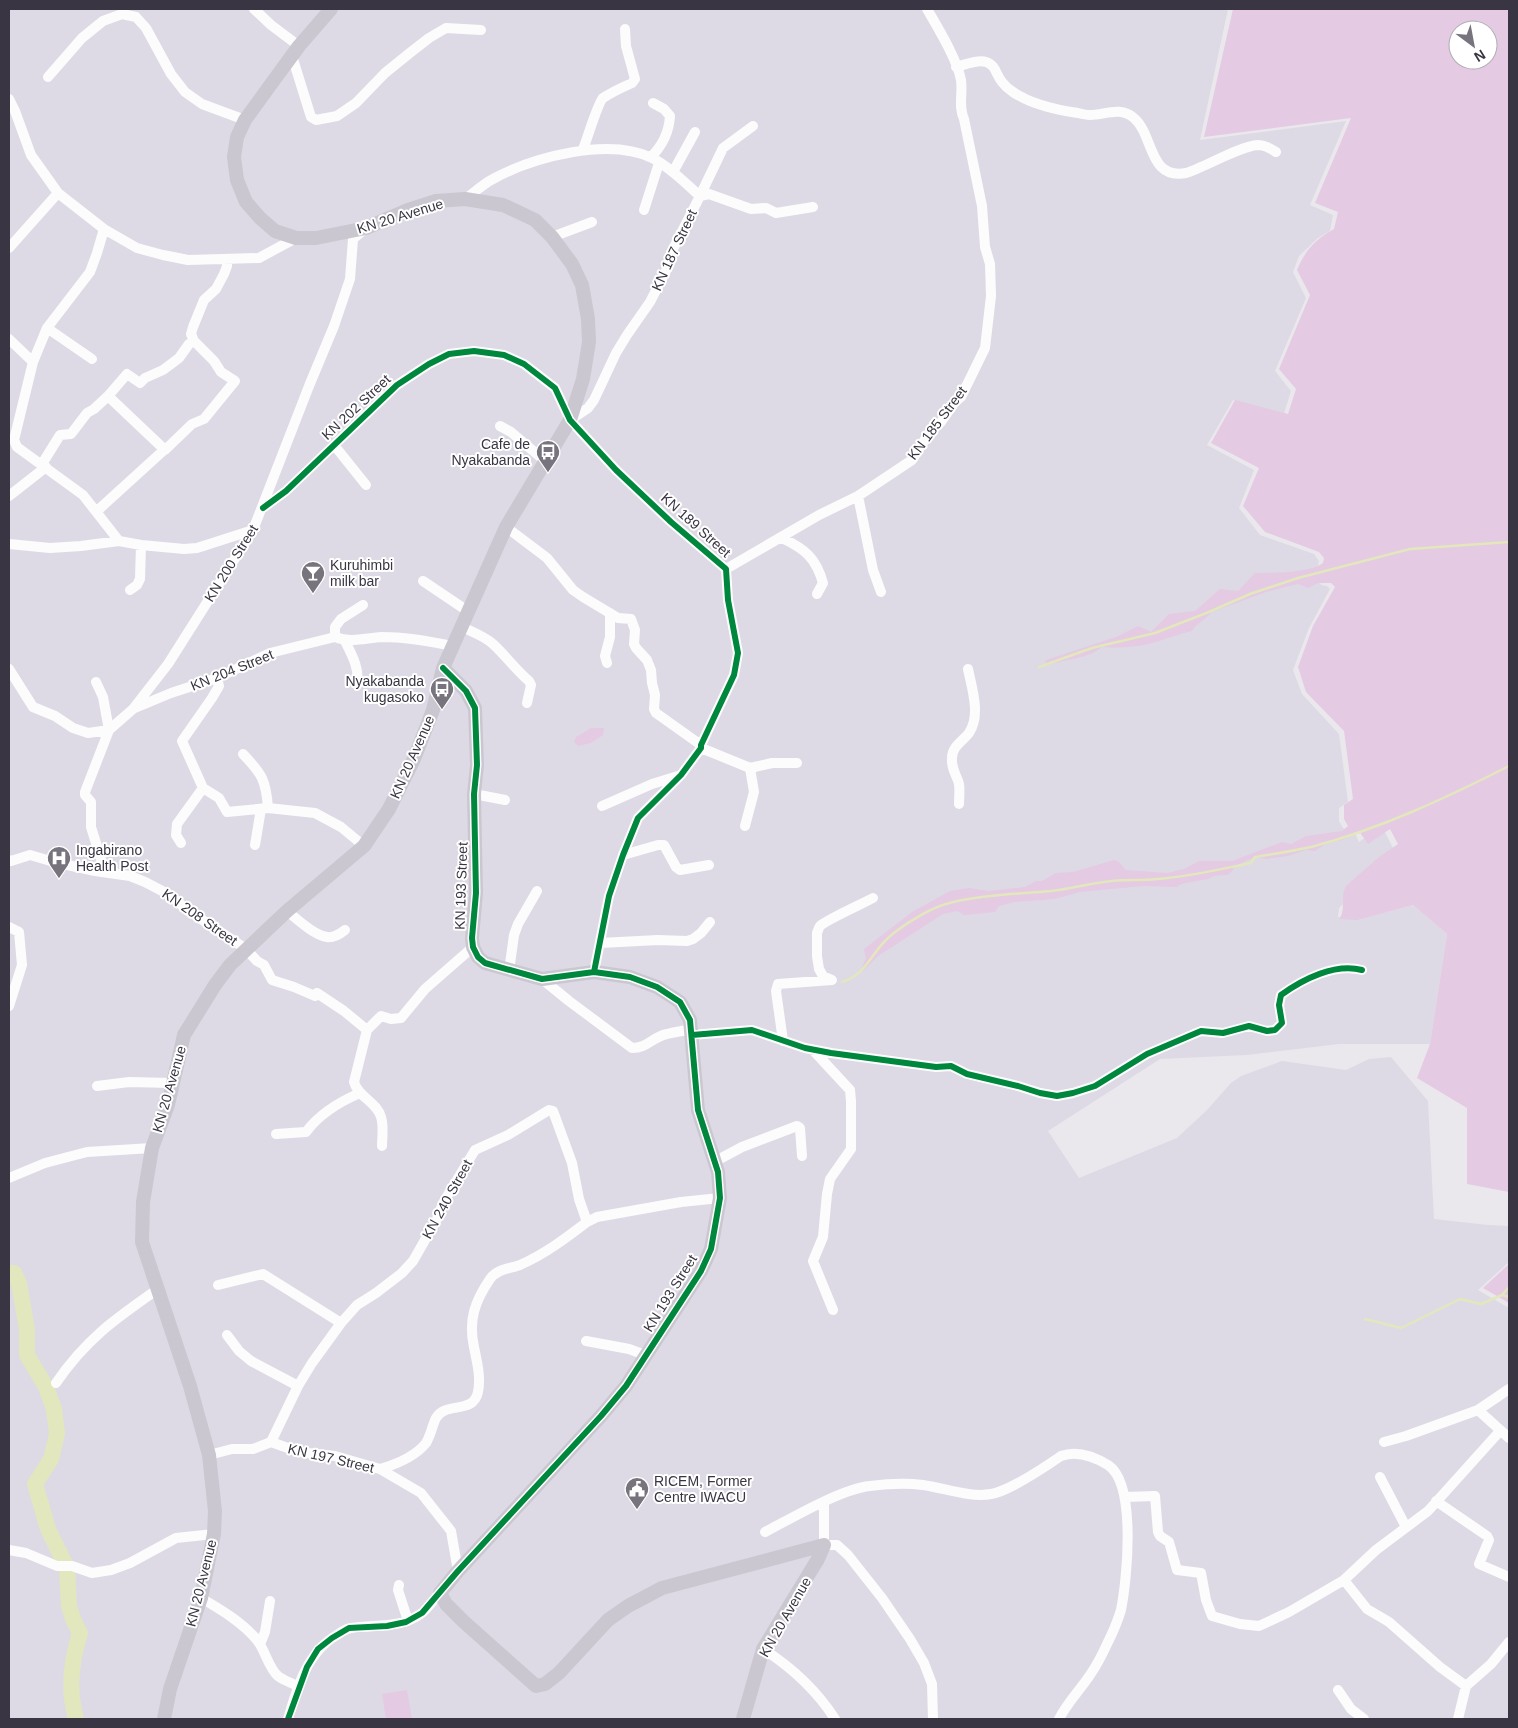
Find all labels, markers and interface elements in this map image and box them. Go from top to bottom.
north arrow [1448,20,1498,70]
text: N [1471,47,1488,65]
street label: KN 20 Avenue [355,195,445,237]
street label: KN 187 Street [648,207,700,293]
street label: KN 202 Street [318,371,394,443]
street label: KN 185 Street [904,383,970,463]
place label: Cafe de Nyakabanda [451,436,530,468]
bus stop icon: Cafe de Nyakabanda [535,439,561,473]
street label: KN 189 Street [658,490,734,560]
street label: KN 200 Street [201,521,261,605]
place label: Kuruhimbi milk bar [330,557,393,589]
bar icon: Kuruhimbi milk bar [300,560,326,594]
street label: KN 204 Street [188,646,276,694]
place label: Nyakabanda kugasoko [345,673,424,705]
bus stop icon: Nyakabanda kugasoko [429,676,455,710]
street label: KN 20 Avenue [387,713,438,801]
place label: Ingabirano Health Post [76,842,148,874]
street label: KN 193 Street [451,842,471,930]
hospital icon: Ingabirano Health Post [46,845,72,879]
street label: KN 208 Street [159,885,241,949]
street label: KN 20 Avenue [149,1044,189,1134]
street label: KN 240 Street [419,1157,475,1241]
street label: KN 193 Street [640,1251,700,1335]
street label: KN 197 Street [286,1440,376,1476]
place label: RICEM, Former Centre IWACU [654,1473,752,1505]
public building icon: RICEM, Former Centre IWACU [624,1476,650,1510]
street label: KN 20 Avenue [182,1538,220,1628]
street label: KN 20 Avenue [756,1574,814,1660]

